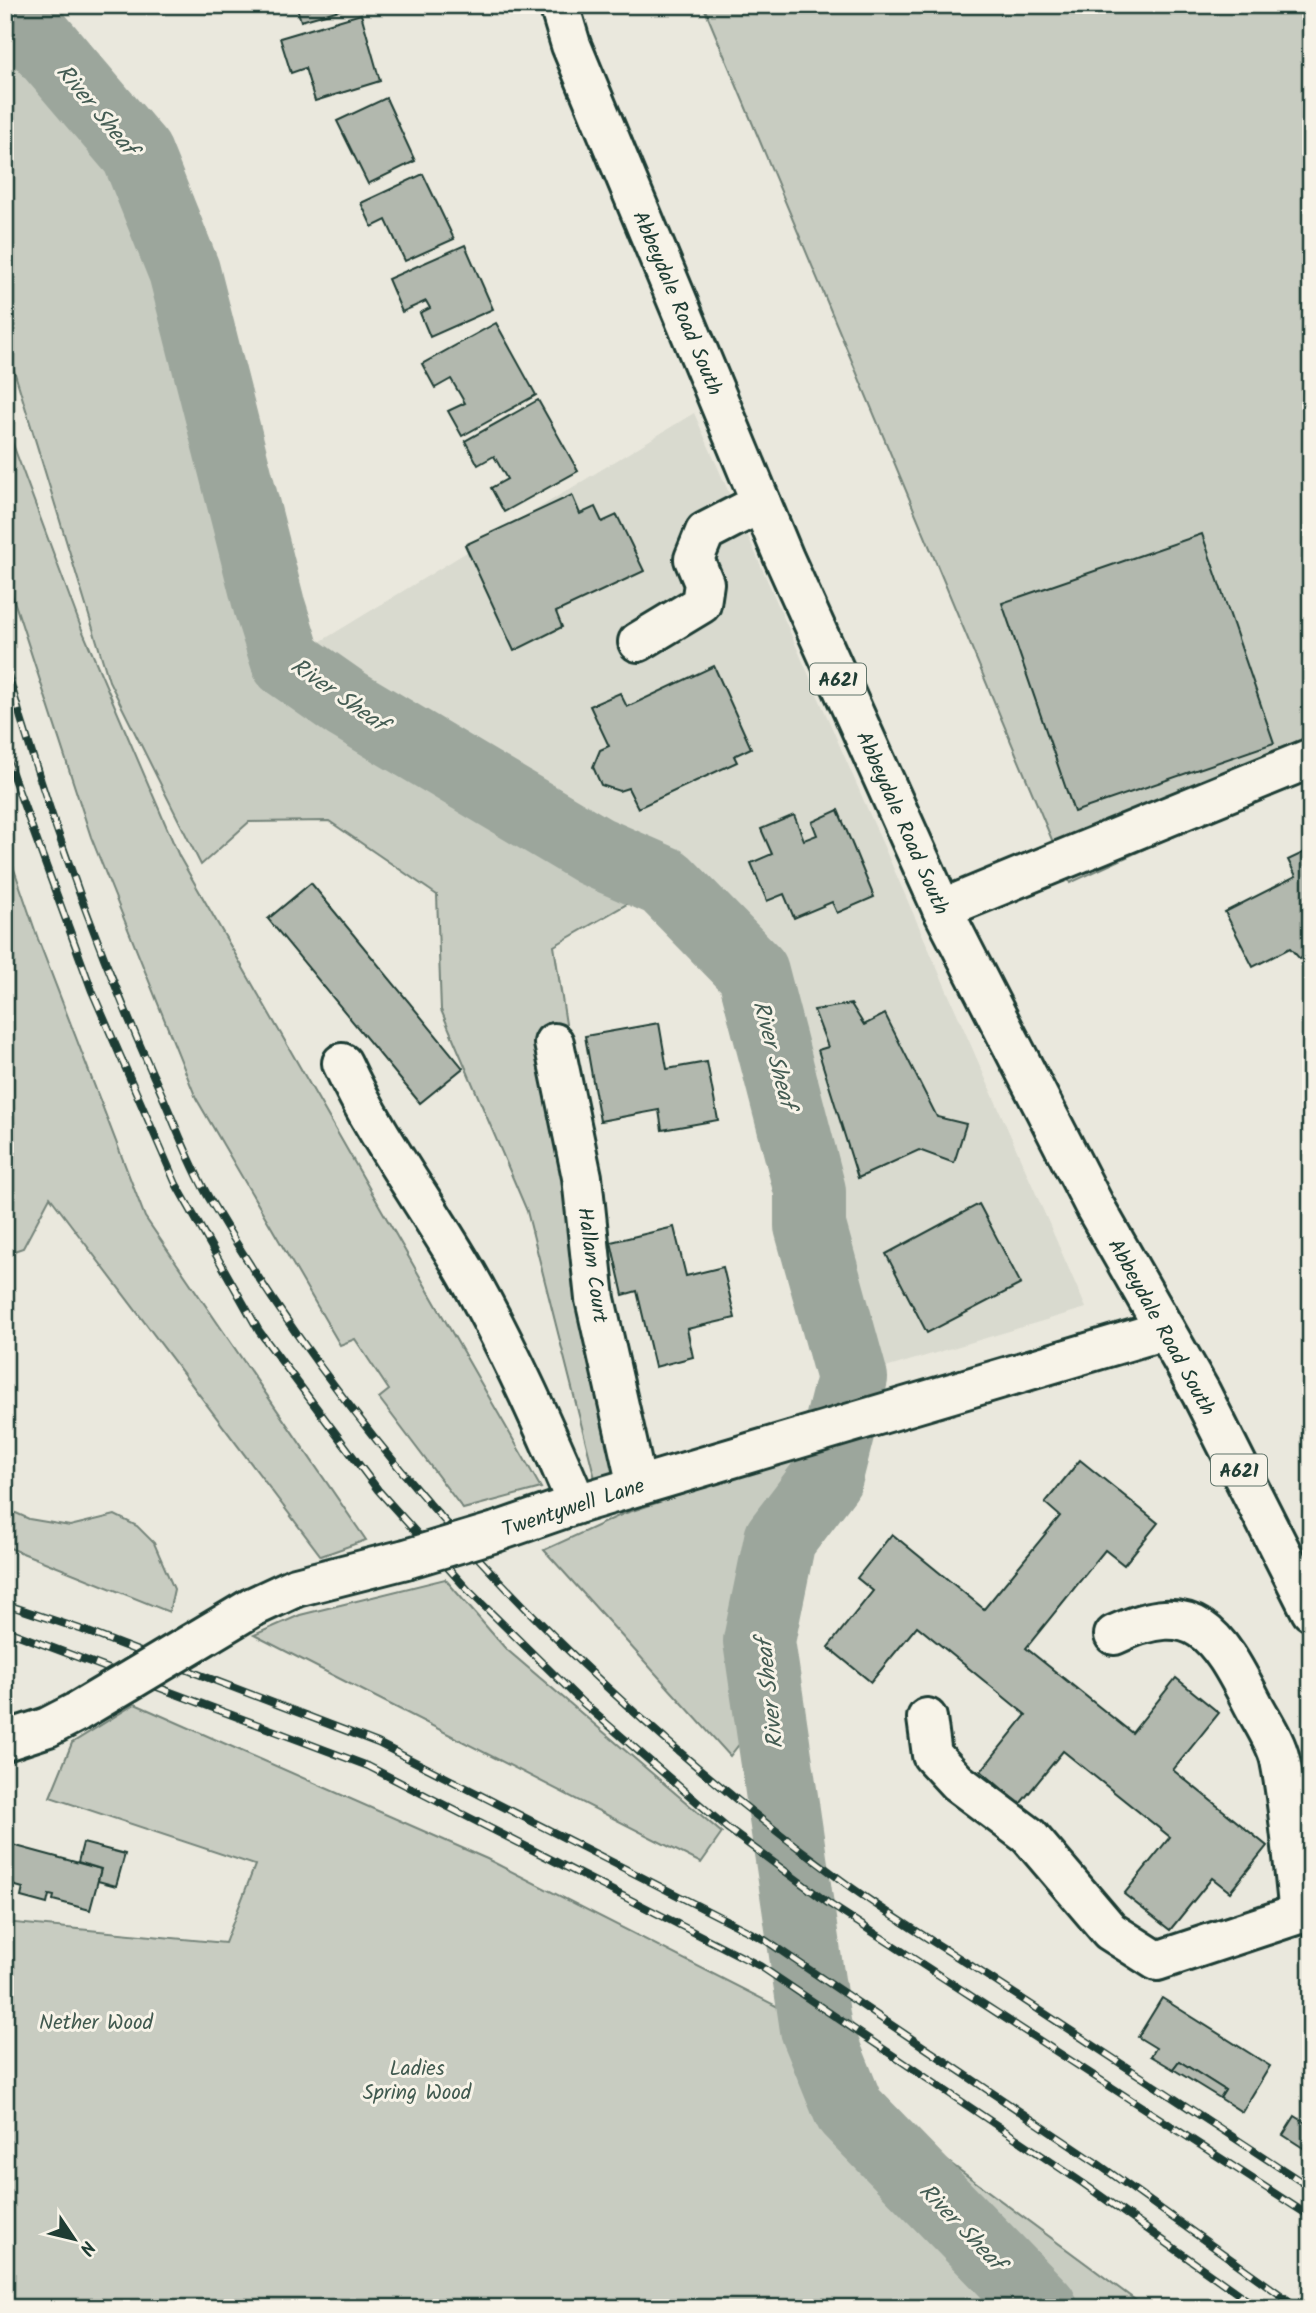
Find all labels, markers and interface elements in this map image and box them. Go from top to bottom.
water label: River Sheaf [46,57,149,169]
street label: Abbeydale Road South [623,206,731,401]
water label: River Sheaf [282,649,398,746]
road number: A621 [810,664,866,694]
street label: Abbeydale Road South [846,726,957,921]
water label: River Sheaf [741,997,806,1118]
street label: Hallam Court [567,1205,616,1326]
street label: Abbeydale Road South [1098,1233,1223,1422]
road number: A621 [1211,1454,1267,1486]
street label: Twentywell Lane [498,1470,650,1547]
water label: River Sheaf [747,1631,795,1750]
park label: Nether Wood [39,2007,153,2040]
park label: Ladies Spring Wood [363,2053,472,2110]
water label: River Sheaf [909,2175,1016,2284]
north arrow [38,2204,108,2274]
text: N [71,2234,102,2261]

